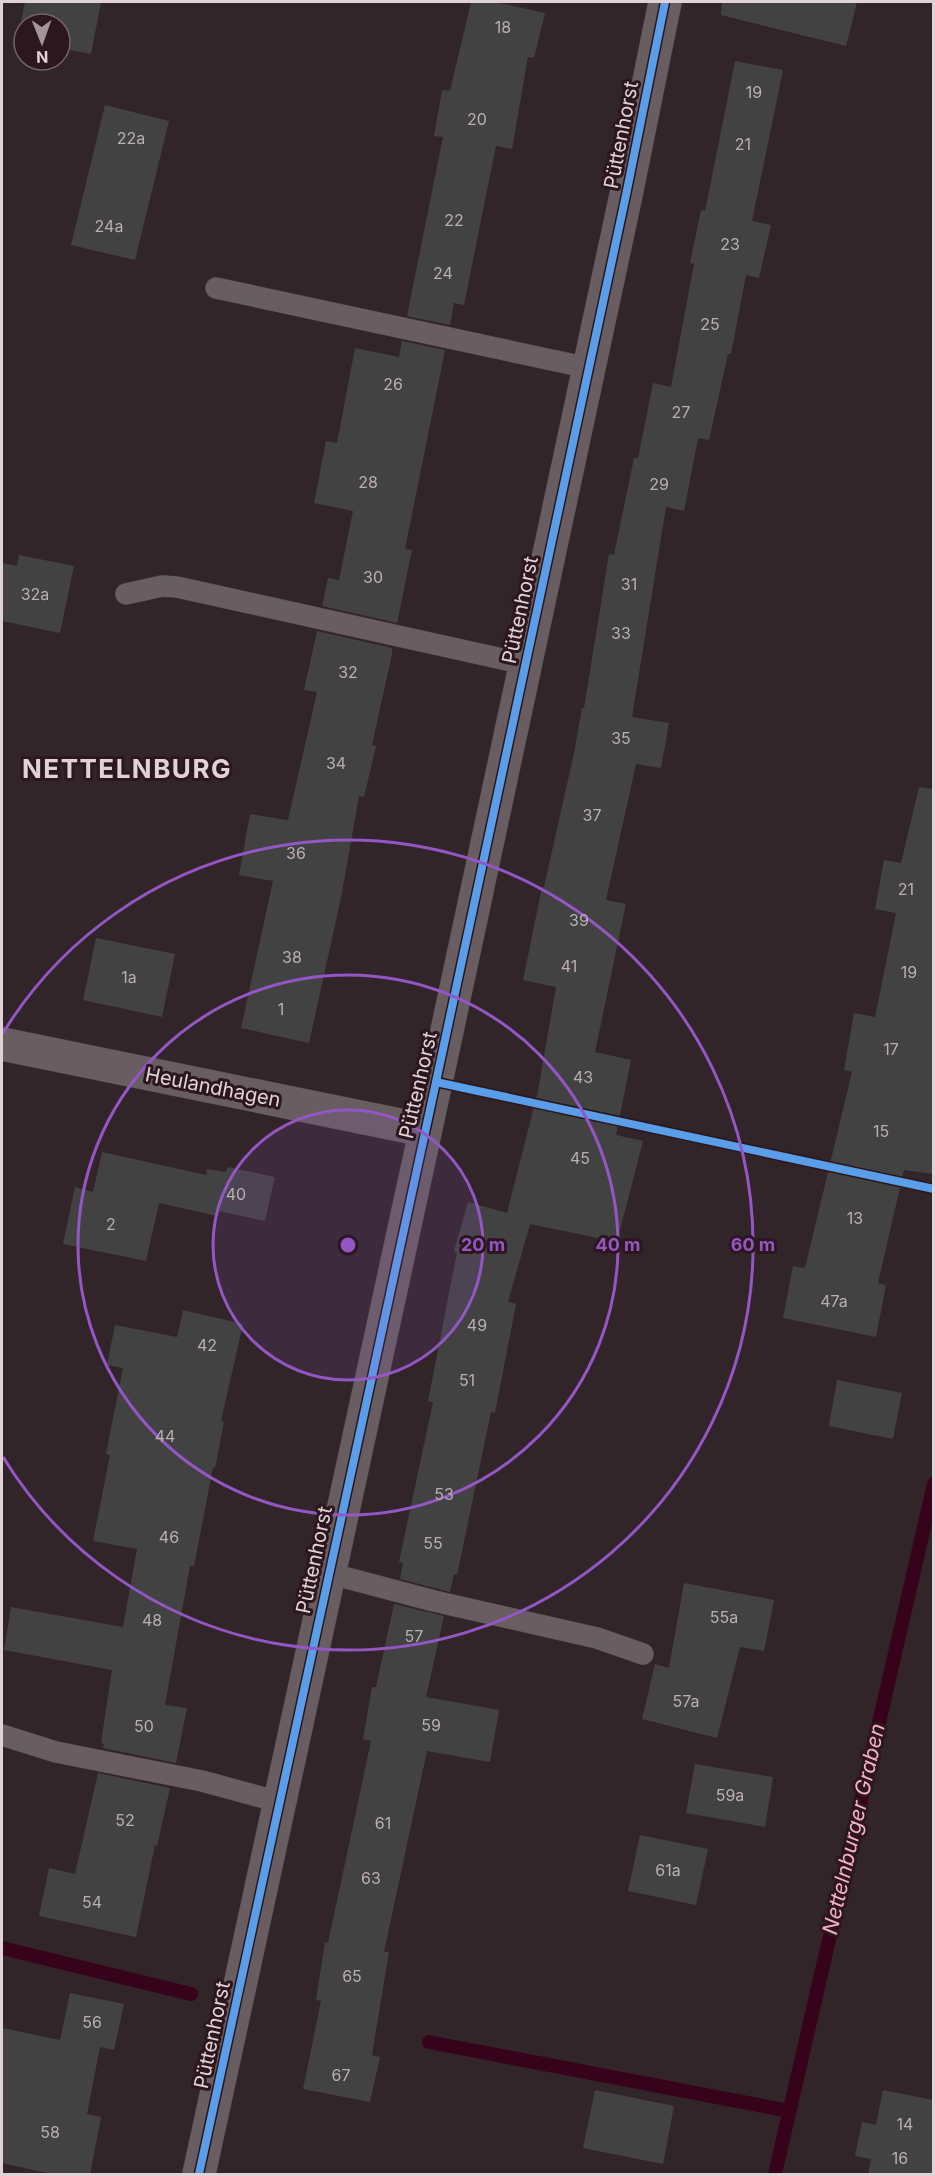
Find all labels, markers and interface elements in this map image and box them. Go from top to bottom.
north arrow [12,12,72,72]
house number: 18 [495,17,511,37]
text: N [36,47,49,67]
street label: Püttenhorst [599,79,643,191]
house number: 19 [746,82,762,102]
house number: 20 [467,109,487,129]
house number: 22a [117,128,145,148]
house number: 21 [735,134,751,154]
house number: 22 [444,210,464,230]
house number: 24a [95,216,123,236]
house number: 23 [720,234,740,254]
house number: 24 [433,263,453,283]
house number: 25 [700,314,720,334]
house number: 26 [383,374,403,394]
house number: 27 [672,402,690,422]
house number: 28 [358,472,378,492]
house number: 29 [649,474,669,494]
street label: Püttenhorst [497,554,543,666]
house number: 30 [363,567,383,587]
house number: 31 [621,574,637,594]
house number: 32a [21,584,49,604]
house number: 33 [611,623,631,643]
house number: 32 [338,662,358,682]
house number: 35 [611,728,631,748]
district label: NETTELNBURG [22,753,232,784]
house number: 34 [326,753,346,773]
house number: 37 [583,805,601,825]
house number: 36 [286,843,306,863]
house number: 21 [898,879,914,899]
house number: 39 [569,910,589,930]
house number: 38 [282,947,302,967]
house number: 41 [561,956,577,976]
house number: 19 [901,962,917,982]
house number: 1a [121,967,137,987]
house number: 1 [278,999,284,1019]
street label: Püttenhorst [394,1029,442,1141]
house number: 17 [883,1039,899,1059]
street label: Heulandhagen [143,1062,283,1112]
house number: 43 [573,1067,593,1087]
house number: 15 [873,1121,889,1141]
house number: 45 [570,1148,590,1168]
house number: 40 [226,1184,246,1204]
house number: 13 [847,1208,863,1228]
house number: 2 [106,1214,116,1234]
text: 20 m [461,1234,505,1255]
text: 40 m [596,1234,641,1255]
text: 60 m [731,1234,775,1255]
centre of rings [338,1235,358,1255]
house number: 47a [820,1291,848,1311]
house number: 49 [467,1315,487,1335]
house number: 42 [197,1335,217,1355]
house number: 51 [459,1370,475,1390]
house number: 44 [155,1426,175,1446]
house number: 53 [434,1484,454,1504]
street label: Püttenhorst [291,1504,337,1616]
house number: 46 [159,1527,179,1547]
house number: 55 [423,1533,443,1553]
house number: 55a [710,1607,738,1627]
house number: 48 [142,1610,162,1630]
house number: 57 [405,1626,423,1646]
house number: 57a [672,1691,700,1711]
house number: 59 [421,1715,441,1735]
house number: 50 [134,1716,154,1736]
water label: Nettelnburger Graben [817,1721,890,1937]
house number: 59a [716,1785,744,1805]
house number: 52 [115,1810,135,1830]
house number: 61 [375,1813,391,1833]
house number: 61a [655,1860,681,1880]
house number: 63 [361,1868,381,1888]
house number: 54 [82,1892,102,1912]
house number: 65 [342,1966,362,1986]
street label: Püttenhorst [189,1979,235,2091]
house number: 56 [82,2012,102,2032]
house number: 67 [332,2065,350,2085]
house number: 14 [897,2114,913,2134]
house number: 58 [40,2122,60,2142]
house number: 16 [892,2148,908,2168]

